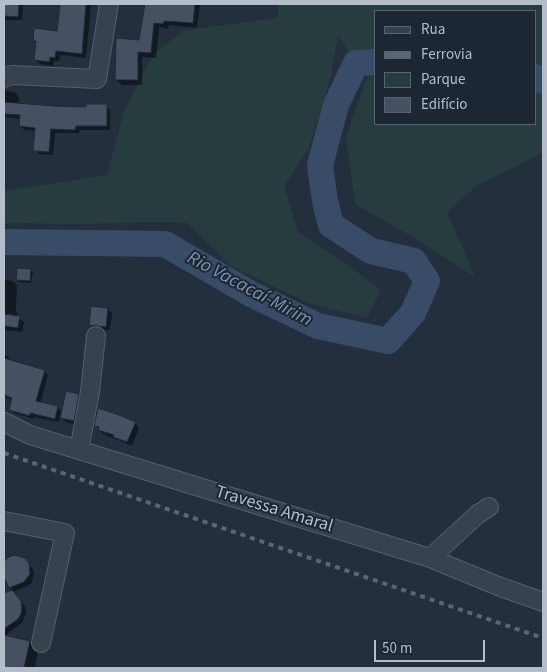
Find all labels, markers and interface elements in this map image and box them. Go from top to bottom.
legend [374,10,537,125]
text: Rua [421,19,445,40]
text: Ferrovia [421,44,472,65]
text: Parque [421,69,465,90]
text: Edifício [421,94,468,115]
water label: Rio Vacacaí-Mirim [183,247,315,333]
street label: Travessa Amaral [213,482,335,538]
scale bar [377,630,488,662]
text: 50 m [382,638,412,659]

